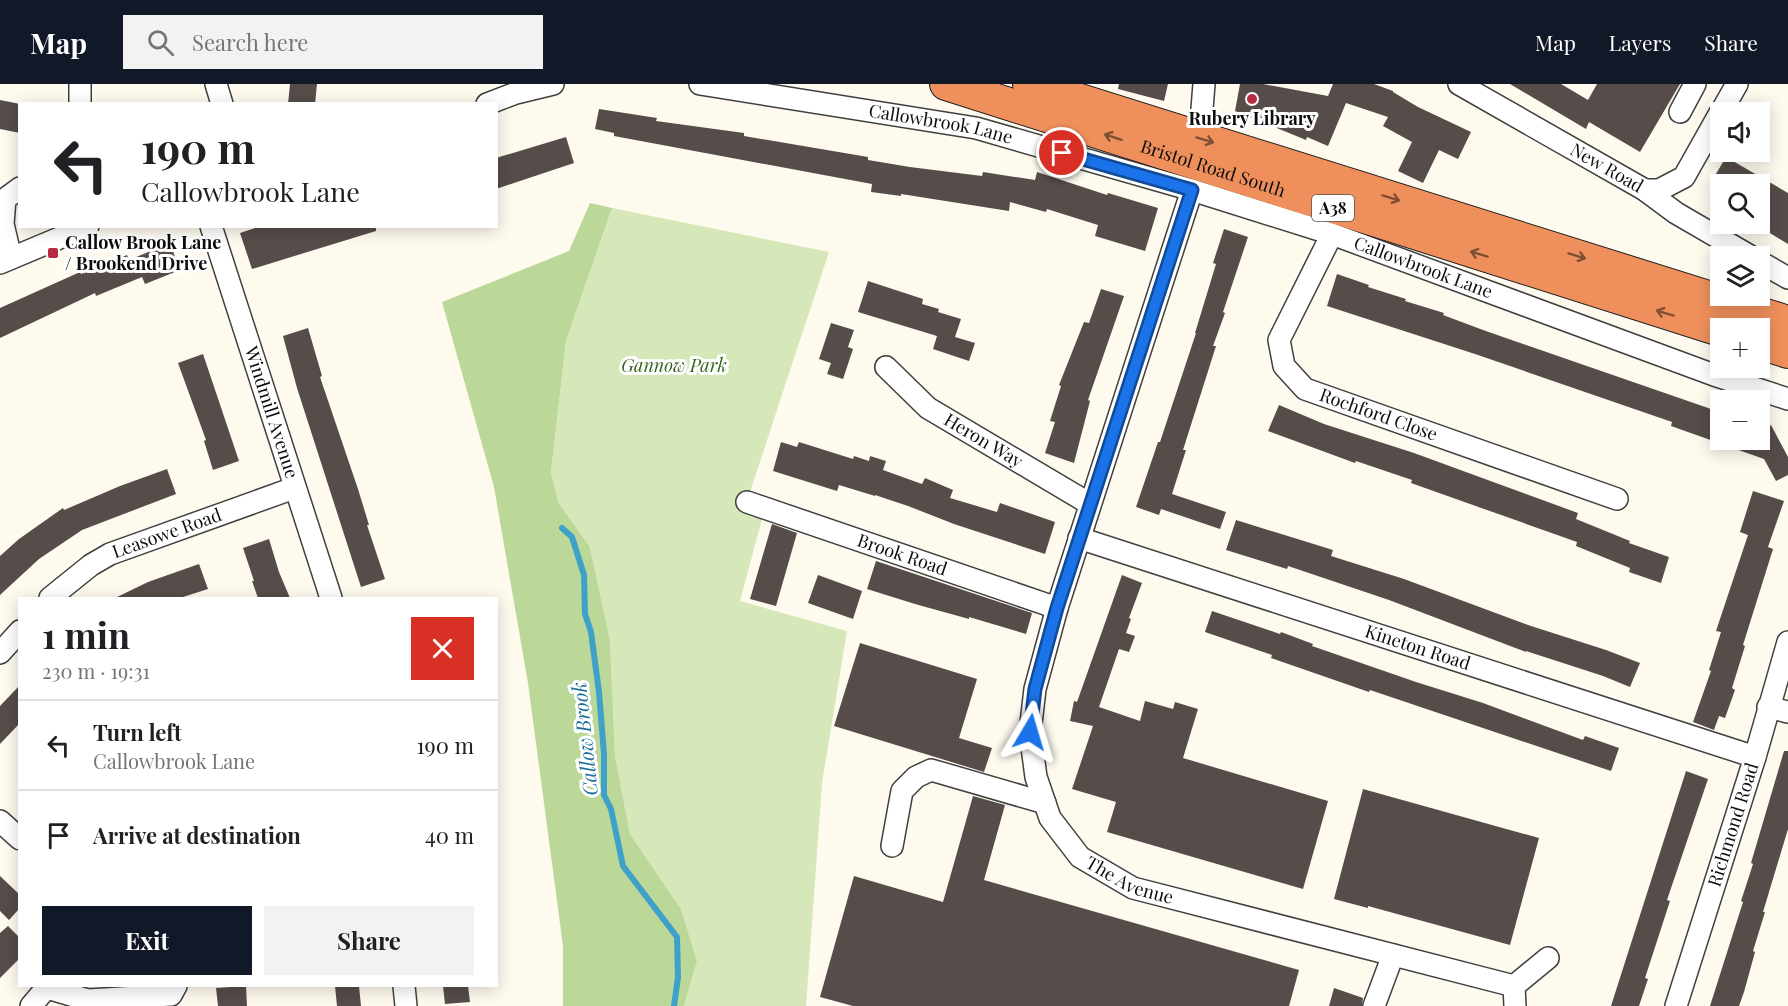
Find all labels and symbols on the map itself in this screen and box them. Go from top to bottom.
marker: Rubery Library [1245,92,1259,106]
street label: Callowbrook Lane [867,98,1016,149]
place label: Rubery Library [1189,106,1316,130]
pin [1036,127,1087,178]
one-way arrow [1104,131,1123,142]
street label: Bristol Road South [1138,134,1289,202]
one-way arrow [1195,135,1214,146]
street label: New Road [1566,137,1648,198]
one-way arrow [1381,193,1400,204]
road number: A38 [1312,195,1354,221]
place label: Callow Brook Lane / Brookend Drive [65,230,221,275]
street label: Callowbrook Lane [1351,230,1496,303]
marker: Callow Brook Lane / Brookend Drive [46,246,60,260]
one-way arrow [1470,248,1489,259]
one-way arrow [1567,251,1586,262]
one-way arrow [1656,307,1675,318]
street label: Windmill Avenue [239,342,305,481]
park label: Gannow Park [621,353,727,377]
street label: Rochford Close [1317,382,1441,446]
street label: Heron Way [940,407,1028,473]
street label: Leasowe Road [108,502,225,563]
street label: Brook Road [854,528,951,581]
street label: Kineton Road [1362,618,1474,675]
water label: Callow Brook [564,681,603,797]
position arrow [998,700,1062,764]
street label: Richmond Road [1702,759,1764,890]
street label: The Avenue [1082,850,1176,909]

